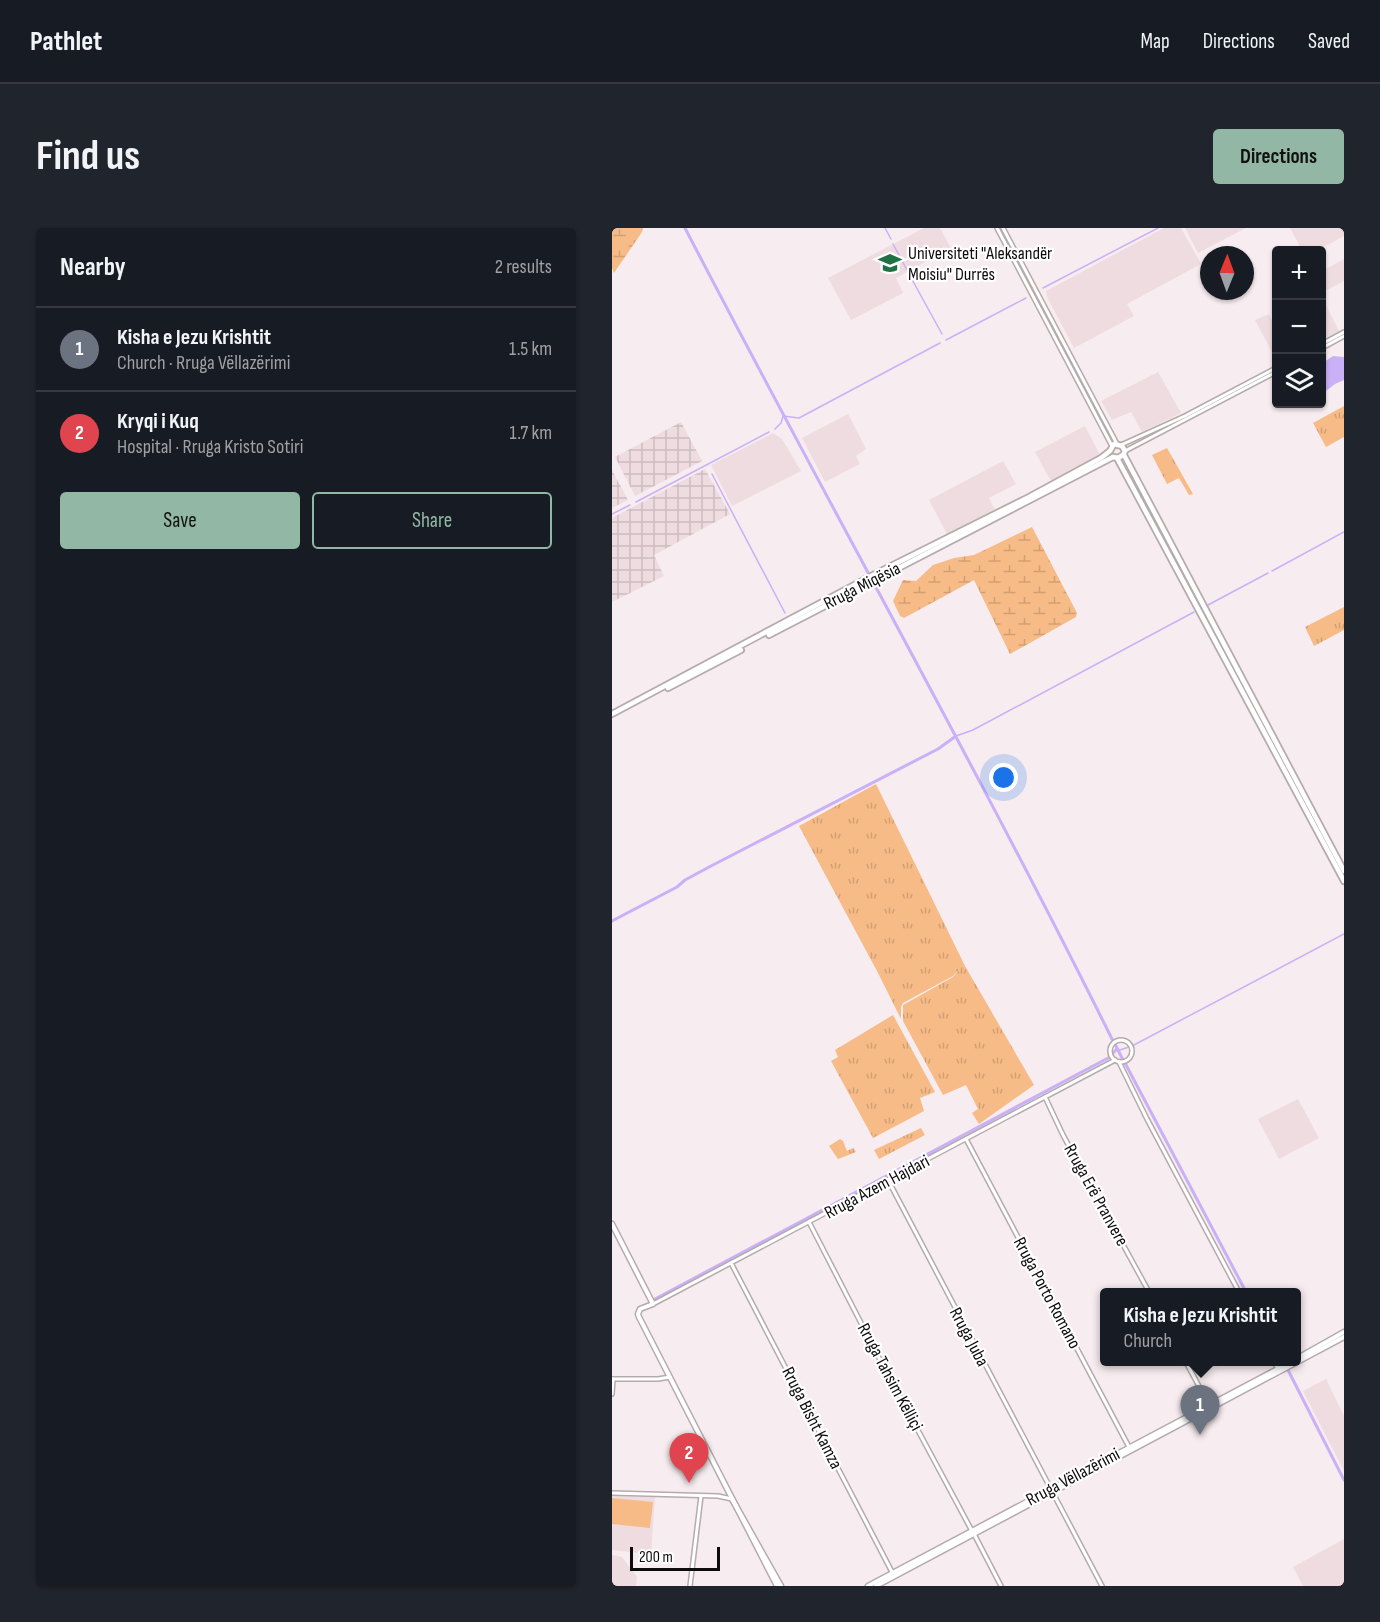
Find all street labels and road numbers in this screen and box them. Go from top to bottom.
street label: Rruga Miqësia [820,558,904,614]
street label: Rruga Erë Pranvere [1059,1140,1133,1250]
street label: Rruga Azem Hajdari [821,1151,933,1223]
street label: Rruga Porto Romano [1009,1234,1085,1352]
street label: Rruga Juba [945,1304,993,1370]
street label: Rruga Tahsim Këlliçi [853,1320,927,1434]
street label: Rruga Bisht Kamza [777,1363,847,1473]
street label: Rruga Vëllazërimi [1023,1444,1123,1510]

